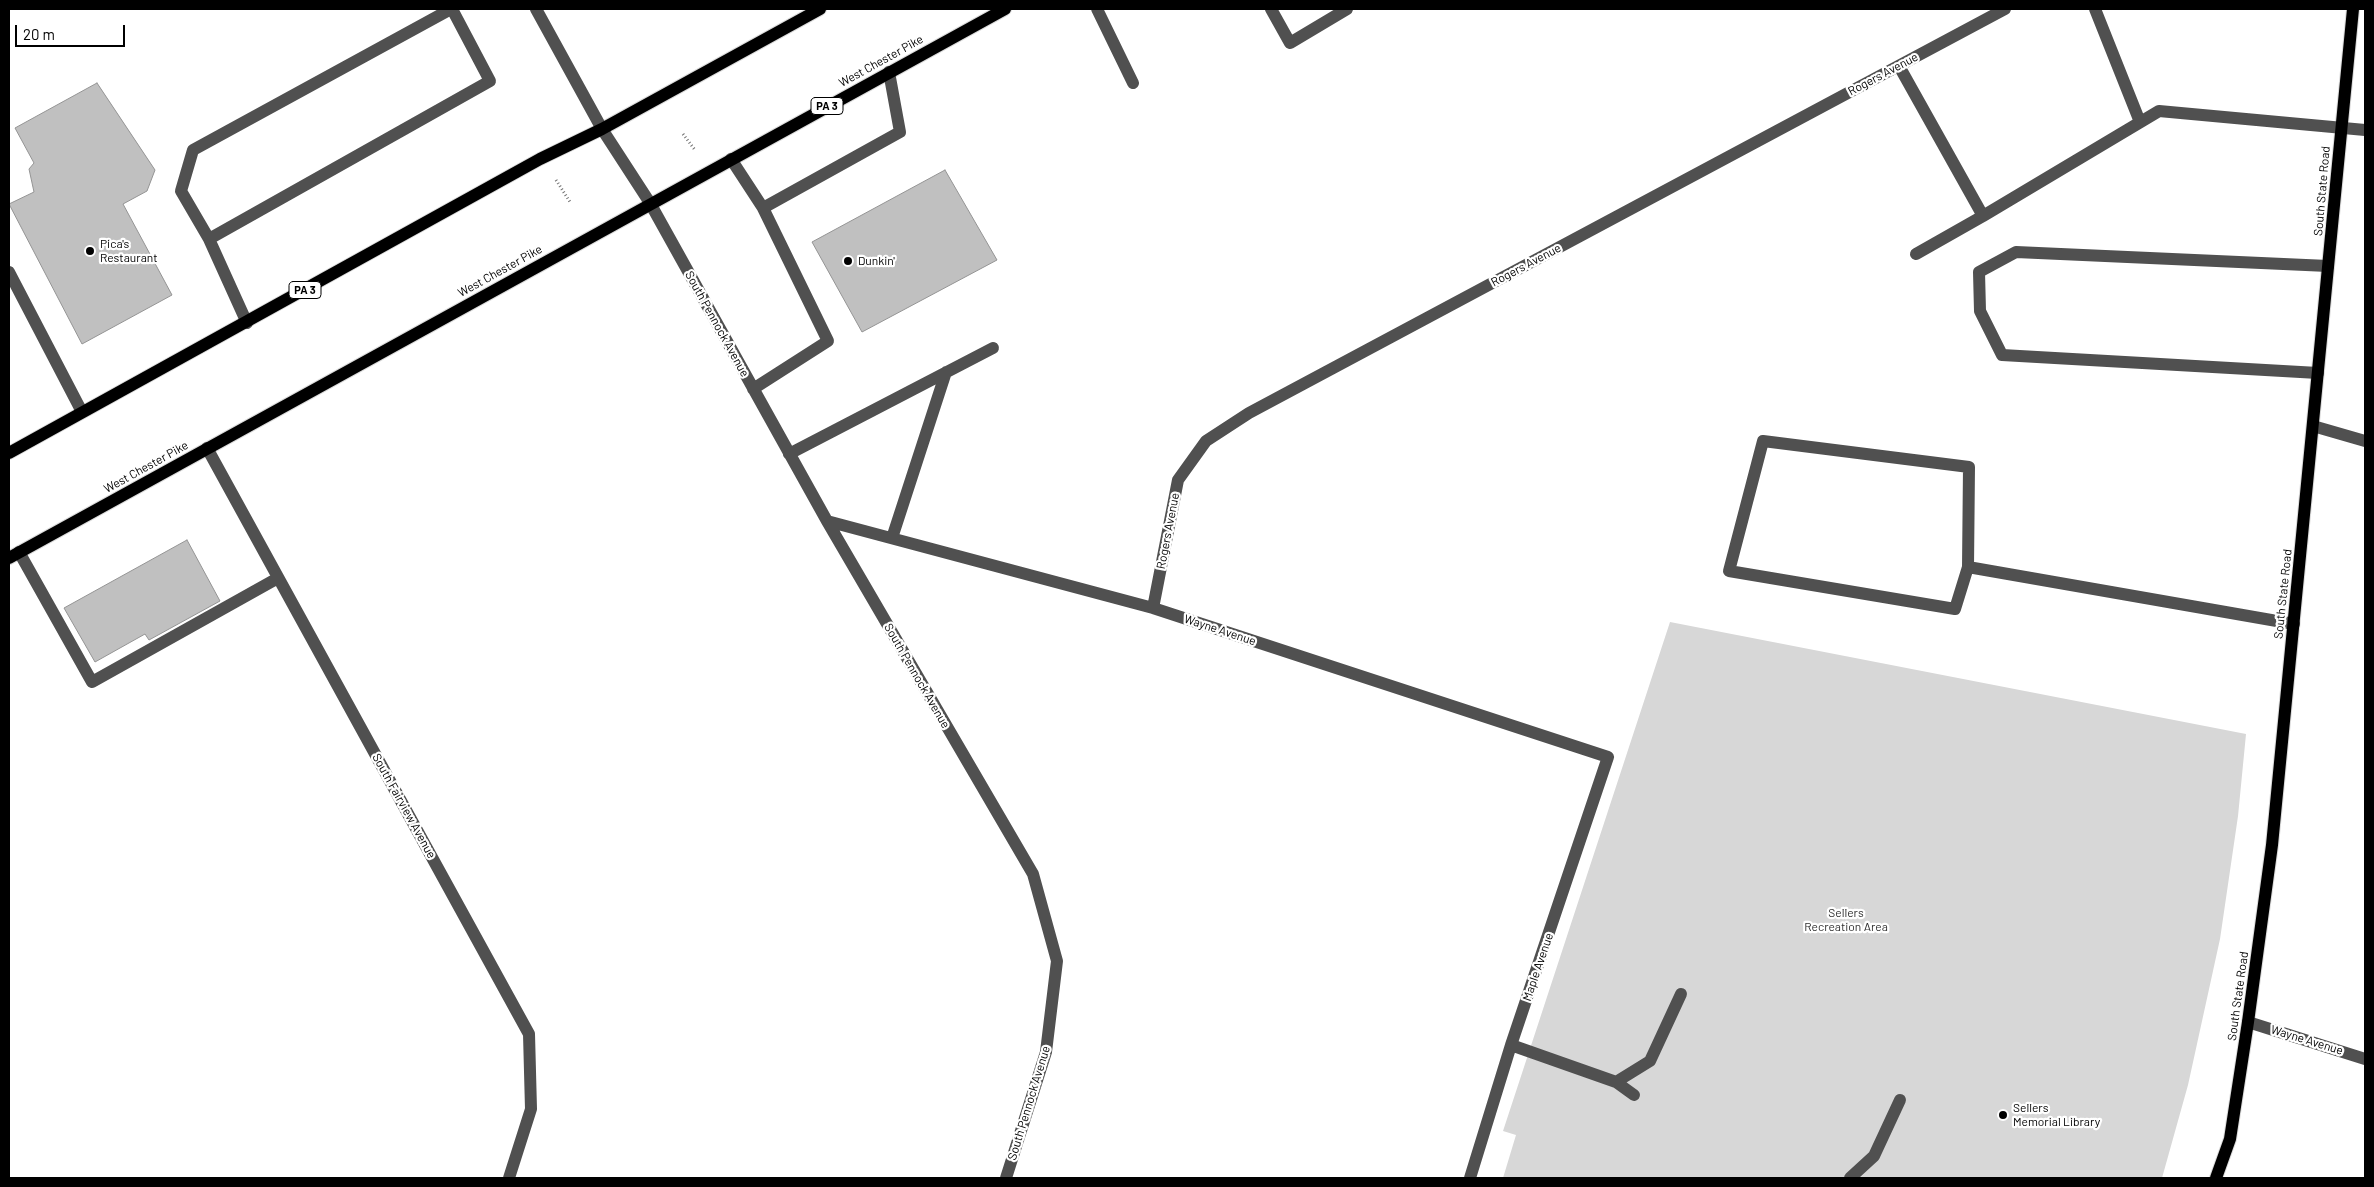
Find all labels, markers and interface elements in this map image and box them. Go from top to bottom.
scale bar [18,15,128,47]
text: 20 m [23,25,55,43]
street label: West Chester Pike [836,32,926,90]
street label: Rogers Avenue [1845,49,1921,99]
road number: PA 3 [811,98,843,114]
street label: South State Road [2311,145,2333,237]
place label: Pica's Restaurant [100,237,158,265]
street label: Rogers Avenue [1488,240,1564,290]
street label: West Chester Pike [455,242,545,300]
marker: Pica's Restaurant [84,245,96,257]
place label: Dunkin' [858,254,895,268]
marker: Dunkin' [842,255,854,267]
street label: South Pennock Avenue [682,269,752,379]
road number: PA 3 [289,282,321,298]
street label: West Chester Pike [101,438,191,496]
street label: Rogers Avenue [1154,492,1182,570]
street label: South State Road [2271,548,2295,640]
street label: Wayne Avenue [1182,612,1258,648]
street label: South Pennock Avenue [881,621,953,731]
street label: South Fairview Avenue [369,751,439,861]
park label: Sellers Recreation Area [1804,906,1888,934]
street label: Maple Avenue [1520,931,1556,1003]
street label: South State Road [2225,950,2251,1042]
street label: Wayne Avenue [2269,1022,2345,1058]
street label: South Pennock Avenue [1005,1044,1053,1162]
place label: Sellers Memorial Library [2013,1101,2100,1129]
marker: Sellers Memorial Library [1997,1109,2009,1121]

